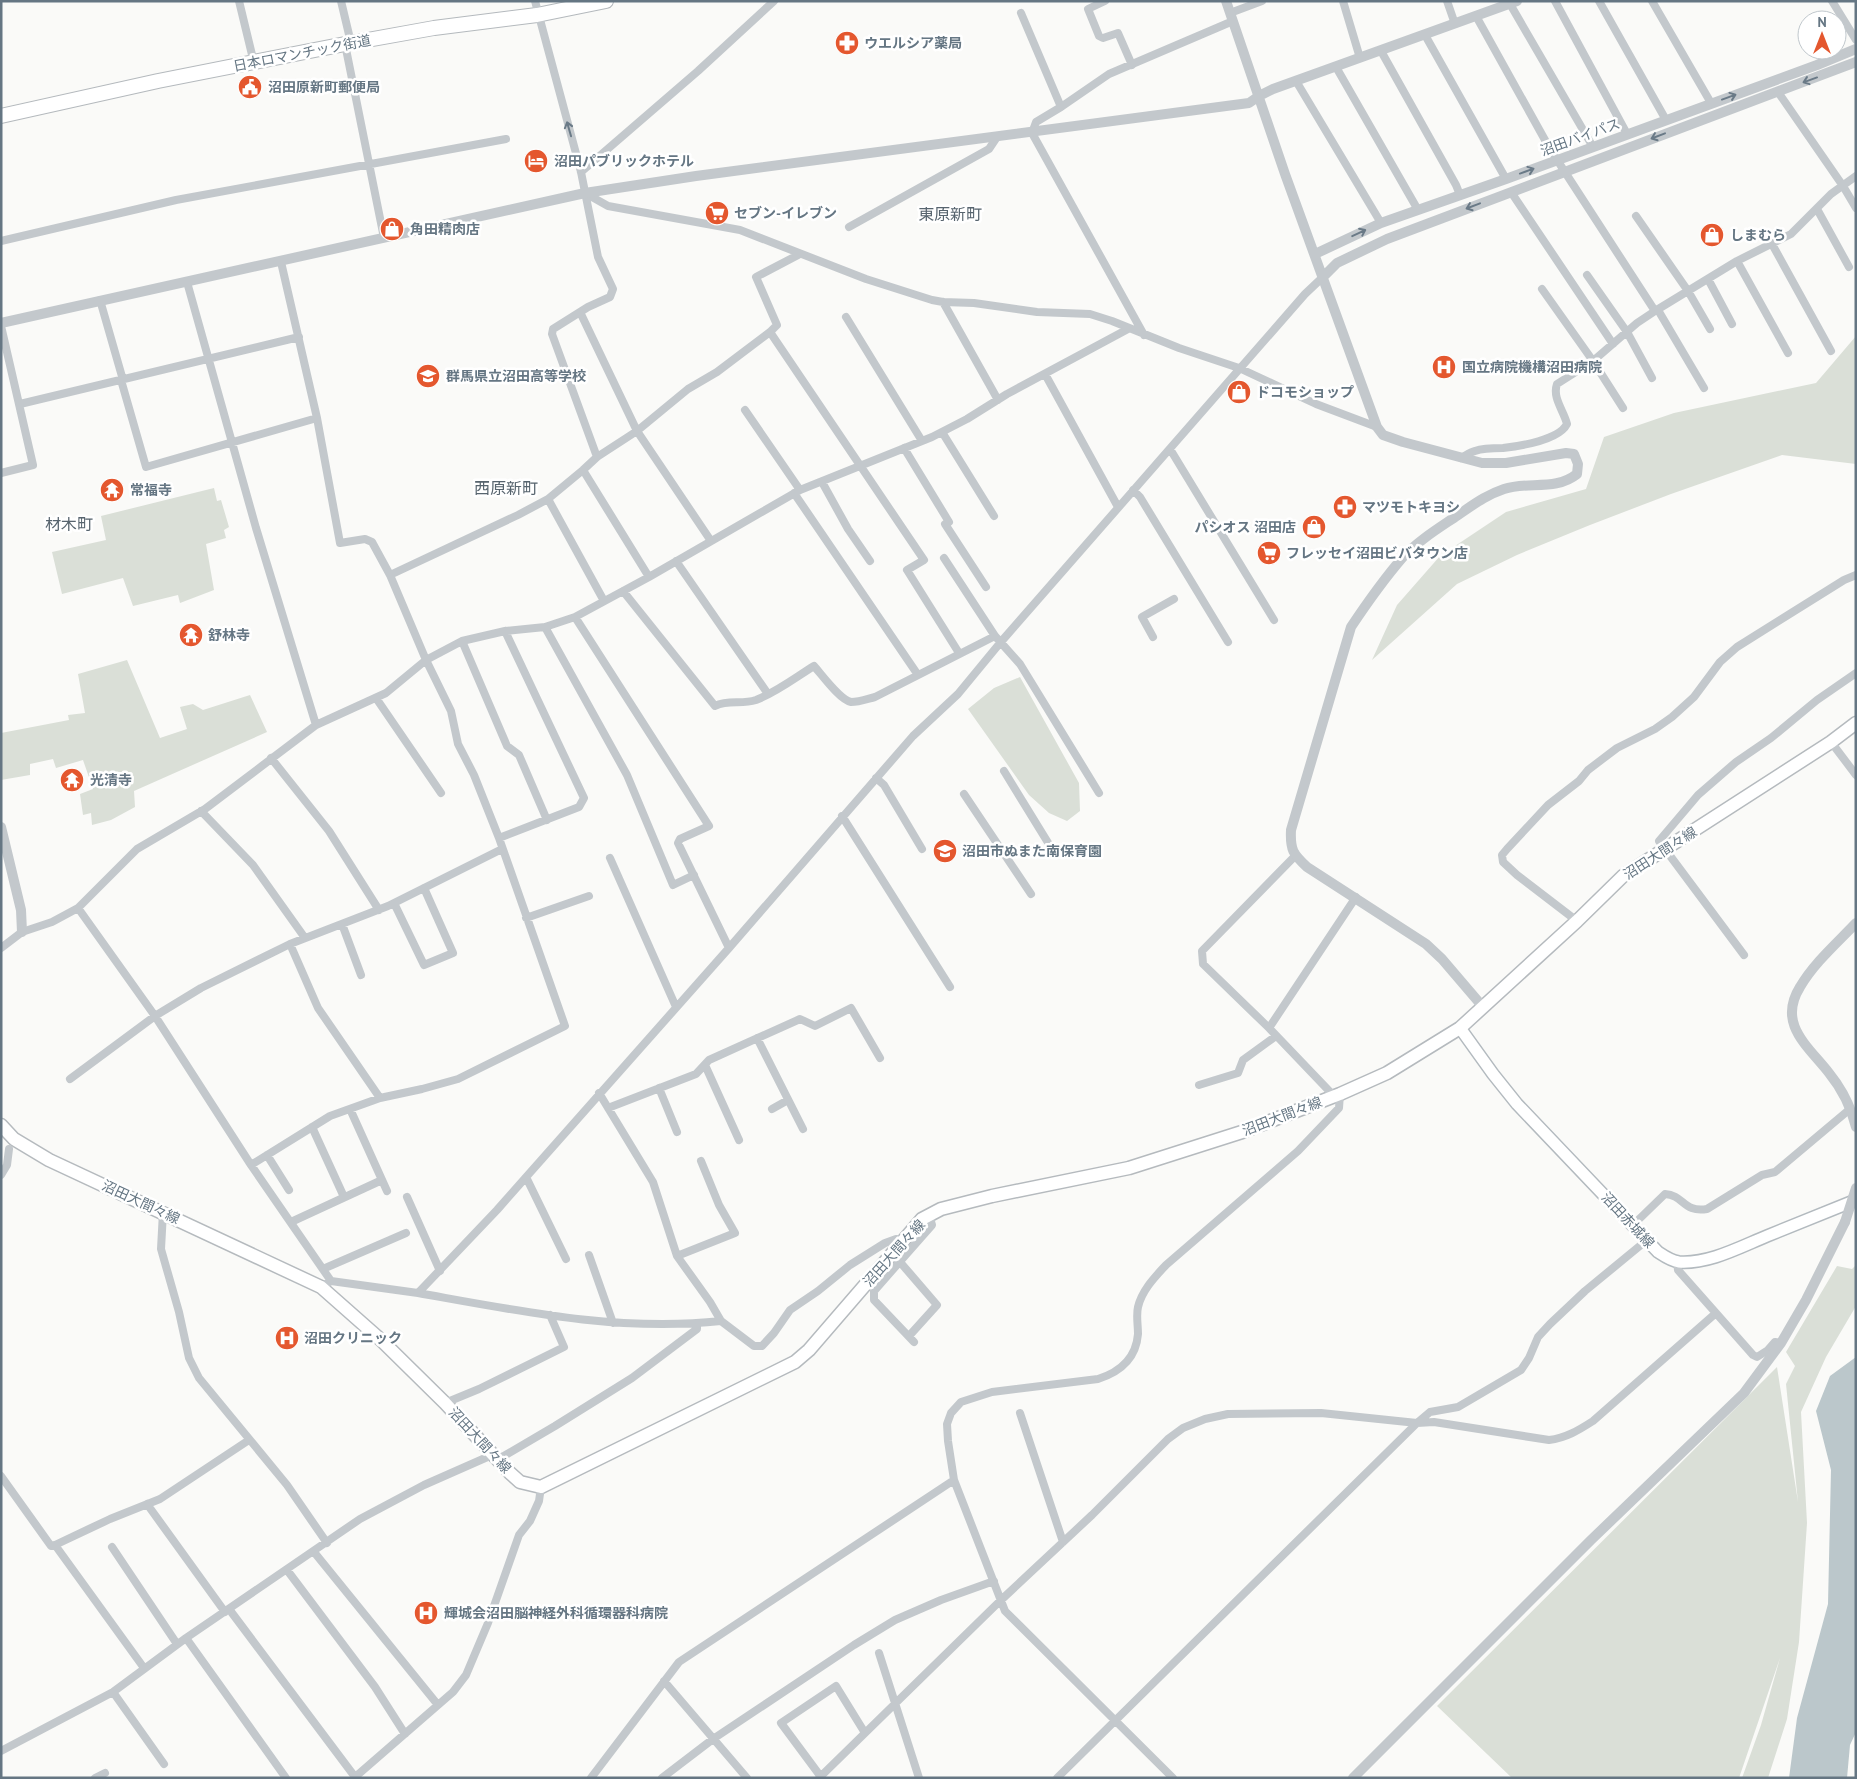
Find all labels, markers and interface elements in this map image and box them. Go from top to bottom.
north arrow [1797,10,1847,60]
text: N [1817,13,1827,31]
pharmacy icon: ウエルシア薬局 [834,30,860,56]
street label: 日本ロマンチック街道 [232,31,372,75]
place label: ウエルシア薬局 [864,34,962,52]
public building icon: 沼田原新町郵便局 [237,74,263,100]
one-way arrow [1803,76,1819,85]
place label: 沼田原新町郵便局 [268,78,380,96]
one-way arrow [1721,92,1736,101]
street label: 沼田バイパス [1538,114,1622,160]
one-way arrow [563,121,573,137]
one-way arrow [1651,132,1666,141]
hotel icon: 沼田パブリックホテル [523,148,549,174]
place label: 沼田パブリックホテル [554,152,694,170]
one-way arrow [1519,166,1535,175]
supermarket icon: セブン-イレブン [704,200,730,226]
one-way arrow [1466,202,1481,211]
place label: セブン-イレブン [734,204,837,222]
district label: 東原新町 [918,204,982,224]
shop icon: 角田精肉店 [379,216,405,242]
place label: 角田精肉店 [410,220,480,238]
shop icon: しまむら [1699,222,1725,248]
place label: しまむら [1730,226,1786,244]
one-way arrow [1351,228,1366,237]
hospital icon: 国立病院機構沼田病院 [1431,354,1457,380]
place label: 国立病院機構沼田病院 [1462,358,1602,376]
school or university icon: 群馬県立沼田高等学校 [415,363,441,389]
place label: 群馬県立沼田高等学校 [446,367,586,385]
shop icon: ドコモショップ [1226,379,1252,405]
place label: ドコモショップ [1256,383,1354,401]
temple icon: 常福寺 [99,477,125,503]
district label: 西原新町 [474,478,538,498]
place label: 常福寺 [130,481,172,499]
pharmacy icon: マツモトキヨシ [1332,494,1358,520]
place label: マツモトキヨシ [1362,498,1460,516]
district label: 材木町 [45,514,93,534]
shop icon: パシオス 沼田店 [1301,514,1327,540]
place label: パシオス 沼田店 [1194,518,1296,536]
supermarket icon: フレッセイ沼田ビバタウン店 [1256,540,1282,566]
place label: フレッセイ沼田ビバタウン店 [1286,544,1468,562]
temple icon: 舒林寺 [178,622,204,648]
place label: 舒林寺 [208,626,250,644]
temple icon: 光清寺 [59,767,85,793]
place label: 光清寺 [90,771,132,789]
street label: 沼田大間々線 [1620,823,1700,883]
school or university icon: 沼田市ぬまた南保育園 [932,838,958,864]
place label: 沼田市ぬまた南保育園 [962,842,1102,860]
street label: 沼田大間々線 [1240,1093,1324,1139]
street label: 沼田大間々線 [99,1176,183,1228]
street label: 沼田赤城線 [1598,1188,1658,1252]
street label: 沼田大間々線 [859,1216,929,1290]
hospital icon: 沼田クリニック [274,1325,300,1351]
place label: 沼田クリニック [304,1329,402,1347]
street label: 沼田大間々線 [445,1403,515,1477]
hospital icon: 輝城会沼田脳神経外科循環器科病院 [413,1600,439,1626]
place label: 輝城会沼田脳神経外科循環器科病院 [444,1604,668,1622]

